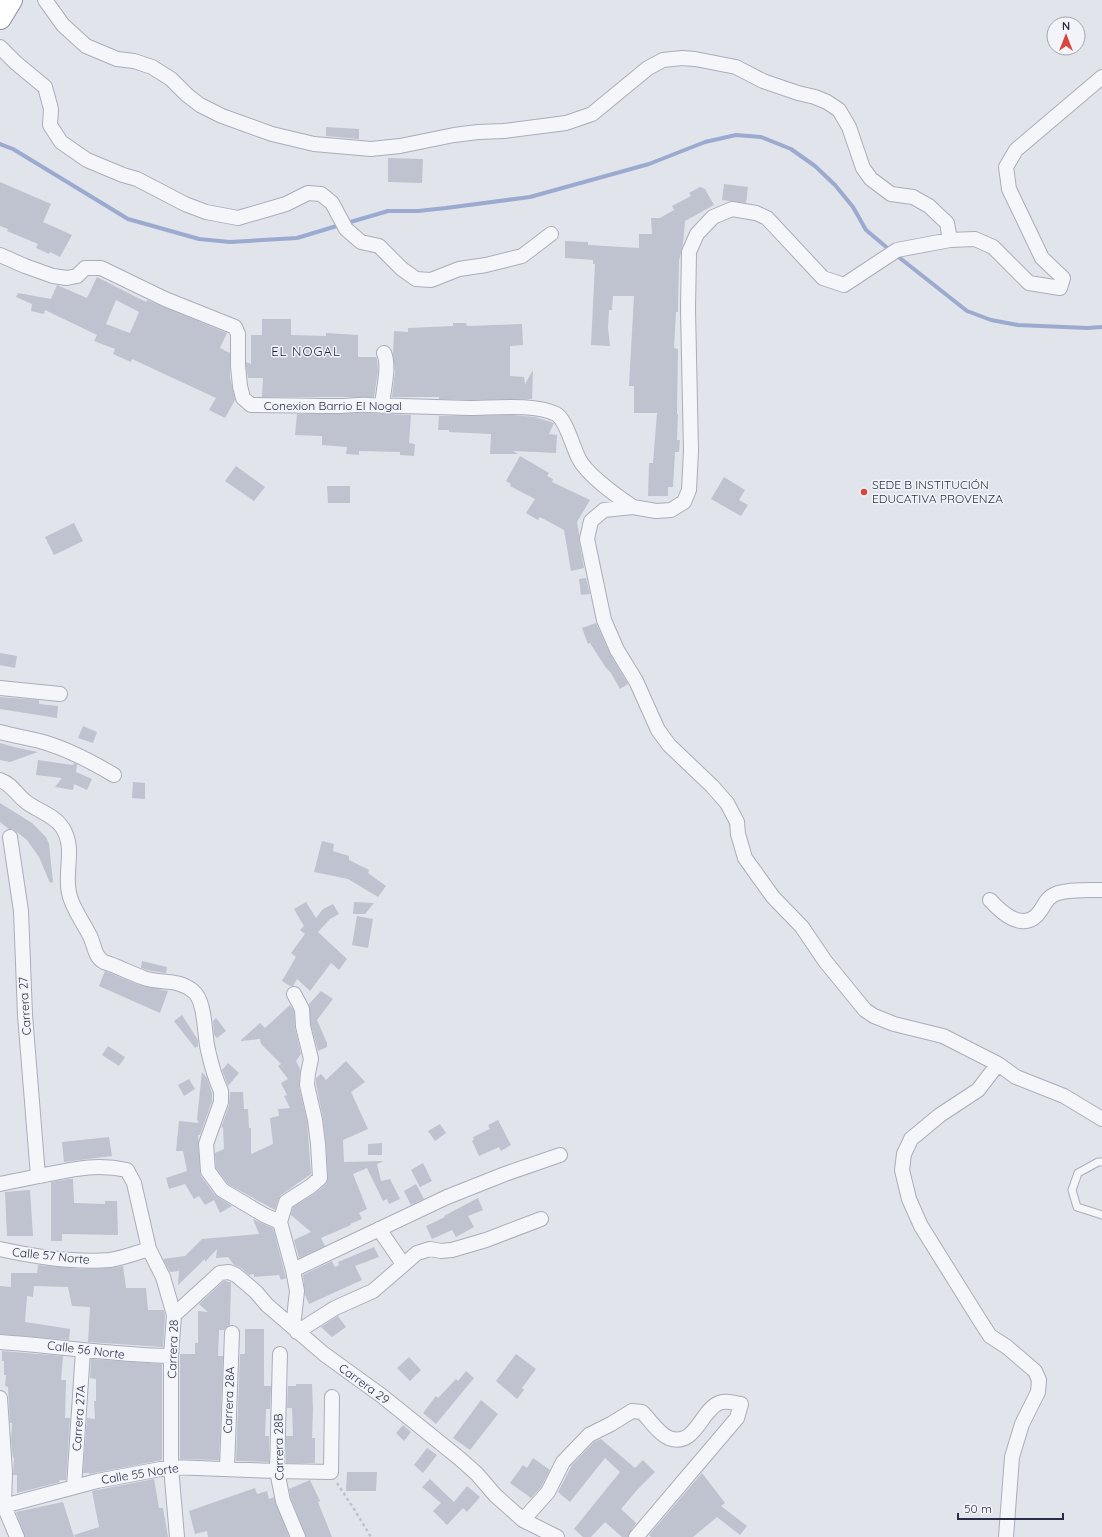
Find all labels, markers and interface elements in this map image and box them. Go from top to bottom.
north arrow [1046,16,1086,56]
text: N [1062,19,1070,33]
district label: EL NOGAL [271,343,341,359]
street label: Conexion Barrio El Nogal [264,398,402,413]
place label: SEDE B INSTITUCIÓN EDUCATIVA PROVENZA [872,477,1003,506]
marker: SEDE B INSTITUCIÓN EDUCATIVA PROVENZA [859,487,869,497]
street label: Carrera 27 [15,976,34,1036]
street label: Calle 57 Norte [12,1244,91,1267]
street label: Carrera 28 [164,1319,181,1379]
street label: Calle 56 Norte [46,1337,126,1362]
street label: Carrera 29 [336,1360,393,1407]
street label: Carrera 28A [220,1366,237,1434]
street label: Carrera 27A [69,1384,88,1452]
street label: Carrera 28B [270,1413,287,1481]
street label: Calle 55 Norte [100,1460,180,1487]
scale bar [958,1495,1063,1521]
text: 50 m [964,1501,992,1516]

